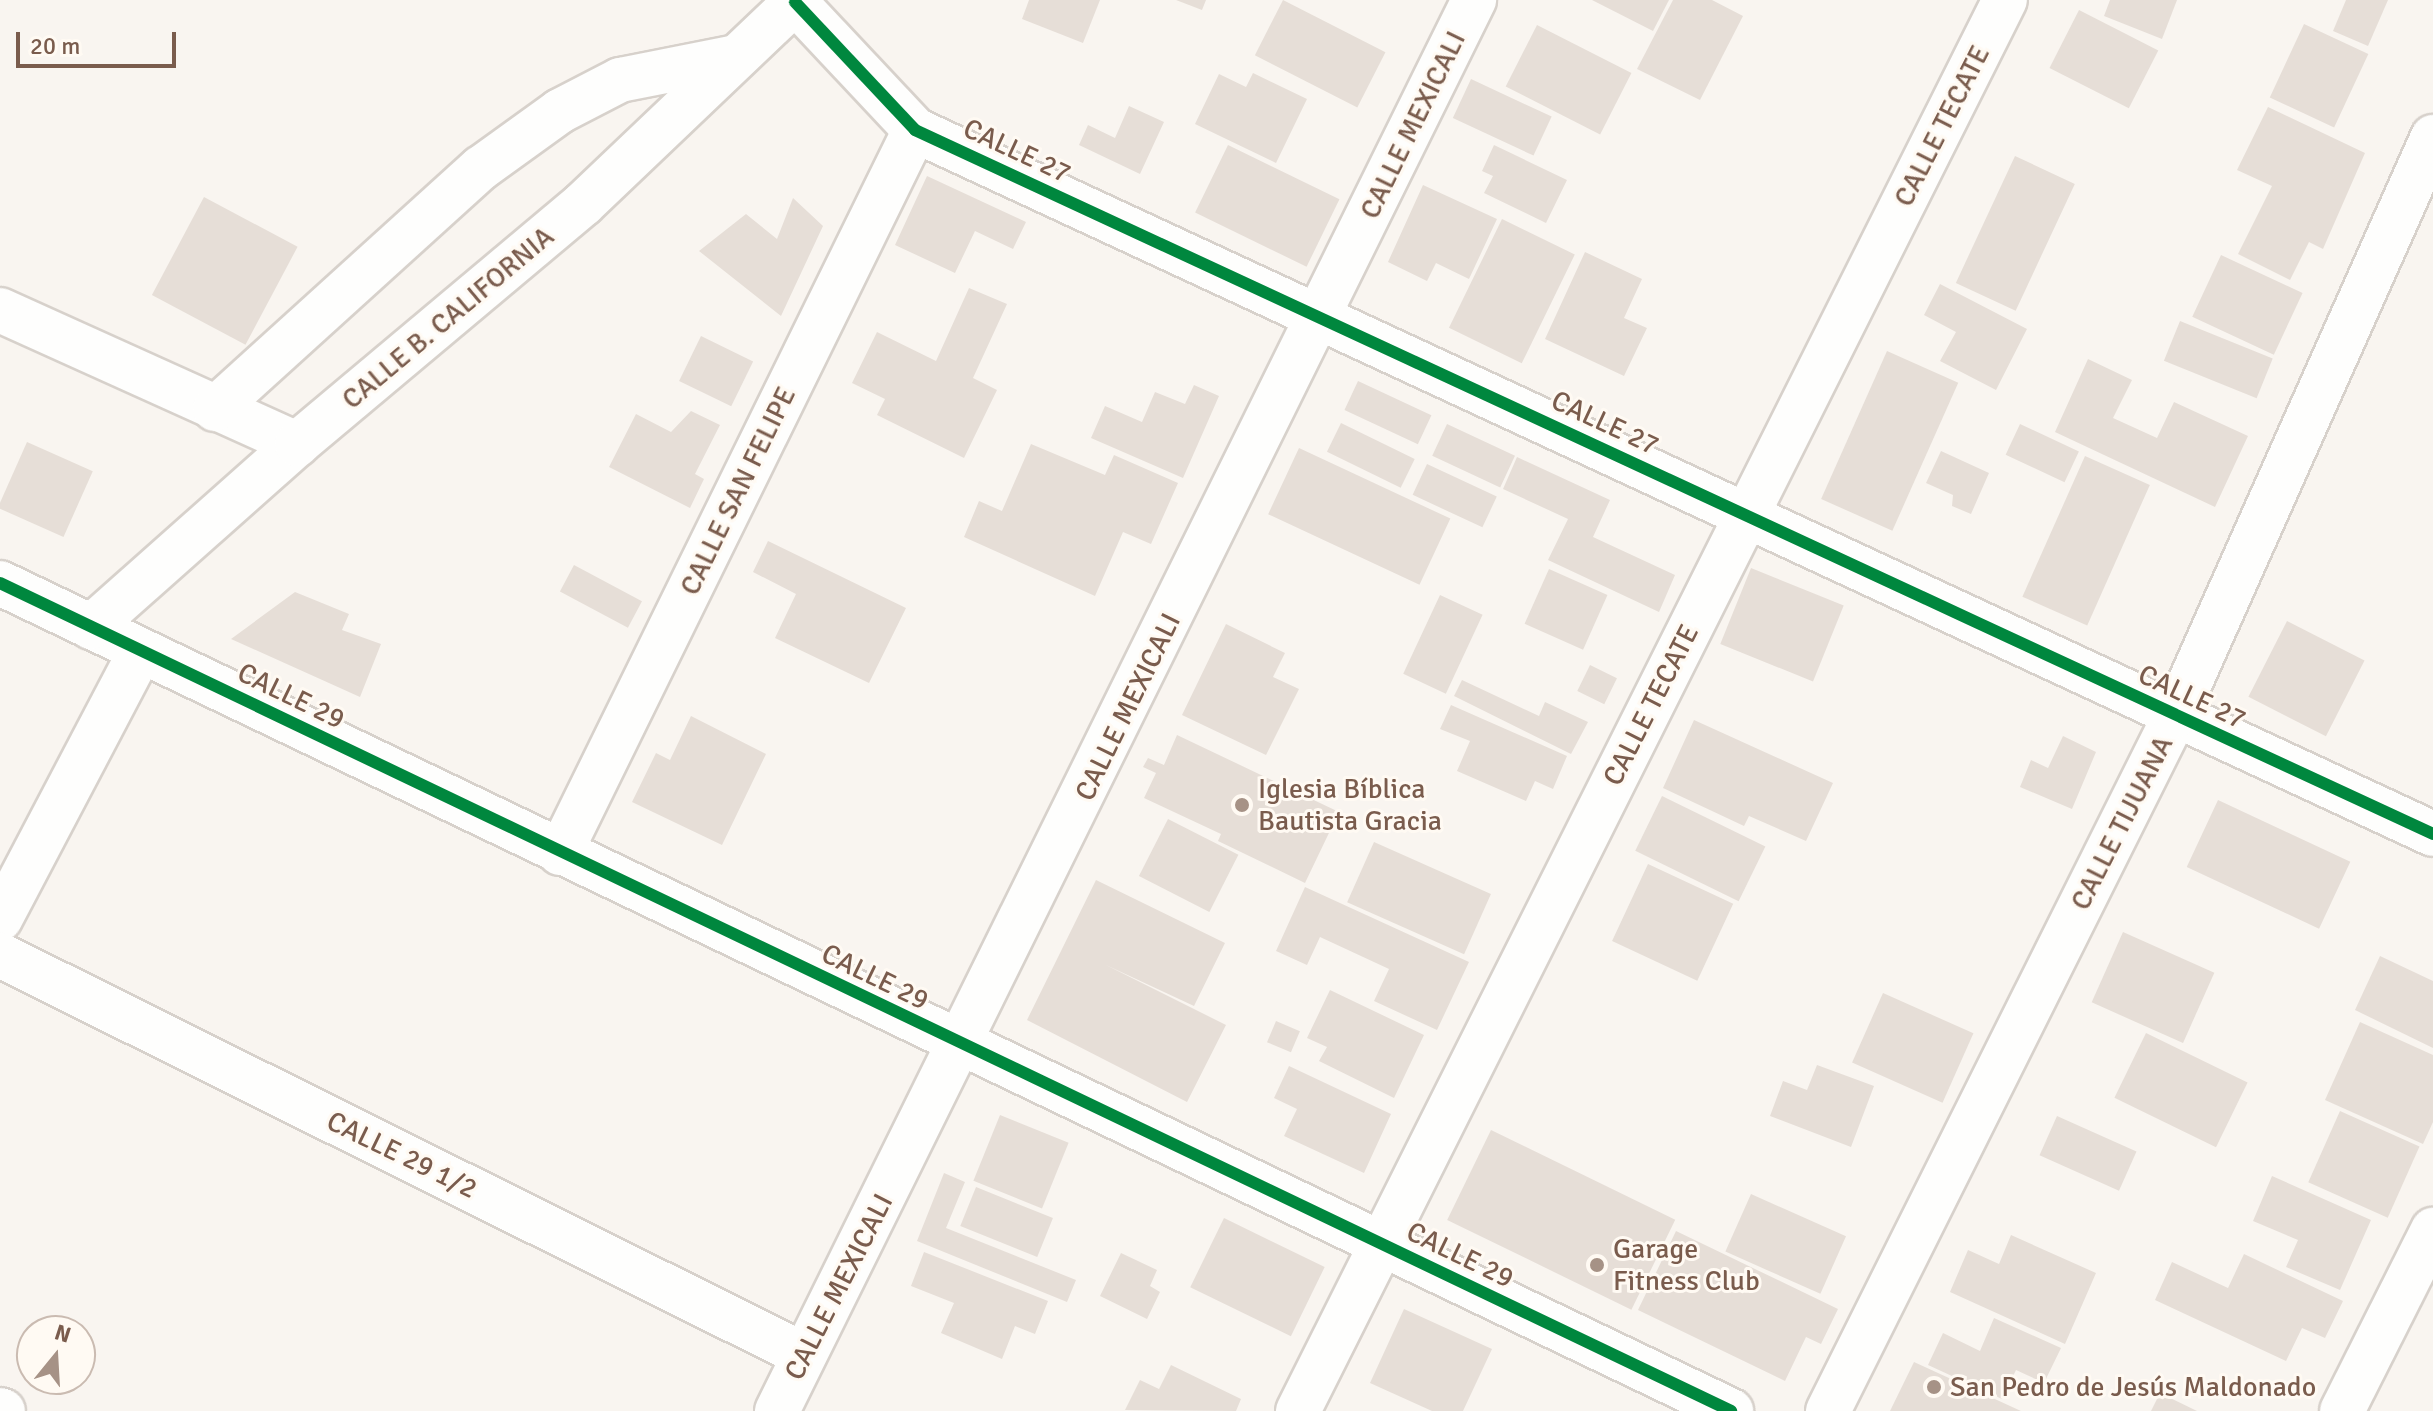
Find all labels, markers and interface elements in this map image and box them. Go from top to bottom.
scale bar [20,16,180,66]
street label: CALLE MEXICALI [1353,26,1473,224]
text: 20 m [30,31,80,61]
street label: CALLE TECATE [1887,40,1997,212]
street label: CALLE 27 [958,111,1076,191]
street label: CALLE B. CALIFORNIA [335,220,561,416]
street label: CALLE SAN FELIPE [673,381,803,601]
street label: CALLE 27 [1546,383,1664,463]
street label: CALLE MEXICALI [1068,608,1188,806]
street label: CALLE TECATE [1596,619,1706,791]
street label: CALLE 29 [232,656,350,736]
street label: CALLE 27 [2133,657,2251,737]
street label: CALLE TIJUANA [2064,730,2180,916]
place label: Iglesia Bíblica Bautista Gracia [1258,772,1442,838]
marker: Iglesia Bíblica Bautista Gracia [1233,796,1251,814]
street label: CALLE 29 [816,937,934,1017]
street label: CALLE 29 1/2 [321,1104,483,1206]
street label: CALLE MEXICALI [778,1188,900,1386]
street label: CALLE 29 [1401,1215,1519,1295]
place label: Garage Fitness Club [1613,1232,1760,1298]
marker: Garage Fitness Club [1588,1256,1606,1274]
north arrow [16,1315,96,1395]
text: N [51,1318,74,1349]
place label: San Pedro de Jesús Maldonado [1950,1370,2316,1404]
marker: San Pedro de Jesús Maldonado [1925,1378,1943,1396]

